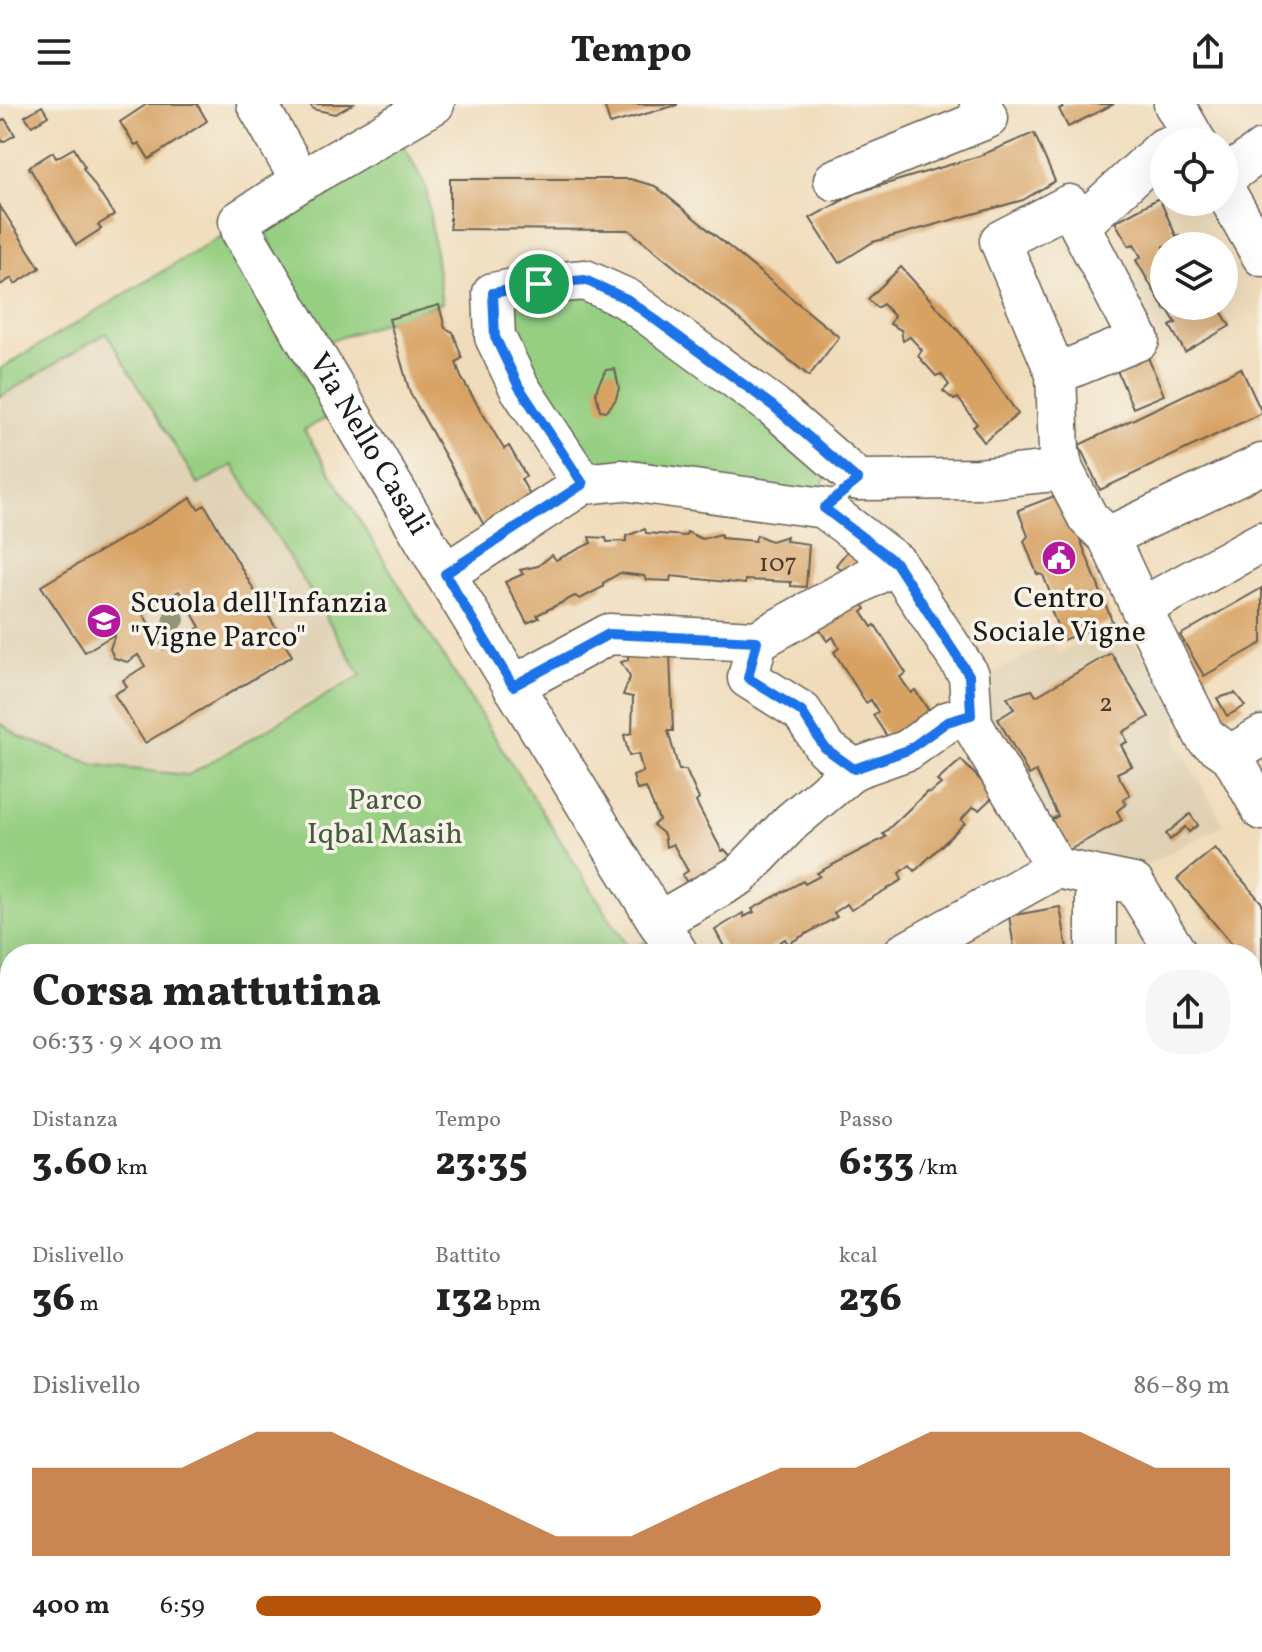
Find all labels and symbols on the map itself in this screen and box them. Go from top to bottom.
pin [505,250,573,318]
street label: Via Nello Casali [298,345,439,544]
public building icon: Centro Sociale Vigne [1040,539,1078,577]
house number: 107 [759,546,797,582]
place label: Centro Sociale Vigne [972,578,1146,654]
place label: Scuola dell'Infanzia "Vigne Parco" [130,583,388,659]
school or university icon: Scuola dell'Infanzia "Vigne Parco" [85,602,123,640]
house number: 2 [1099,686,1113,722]
park label: Parco Iqbal Masih [307,780,463,856]

